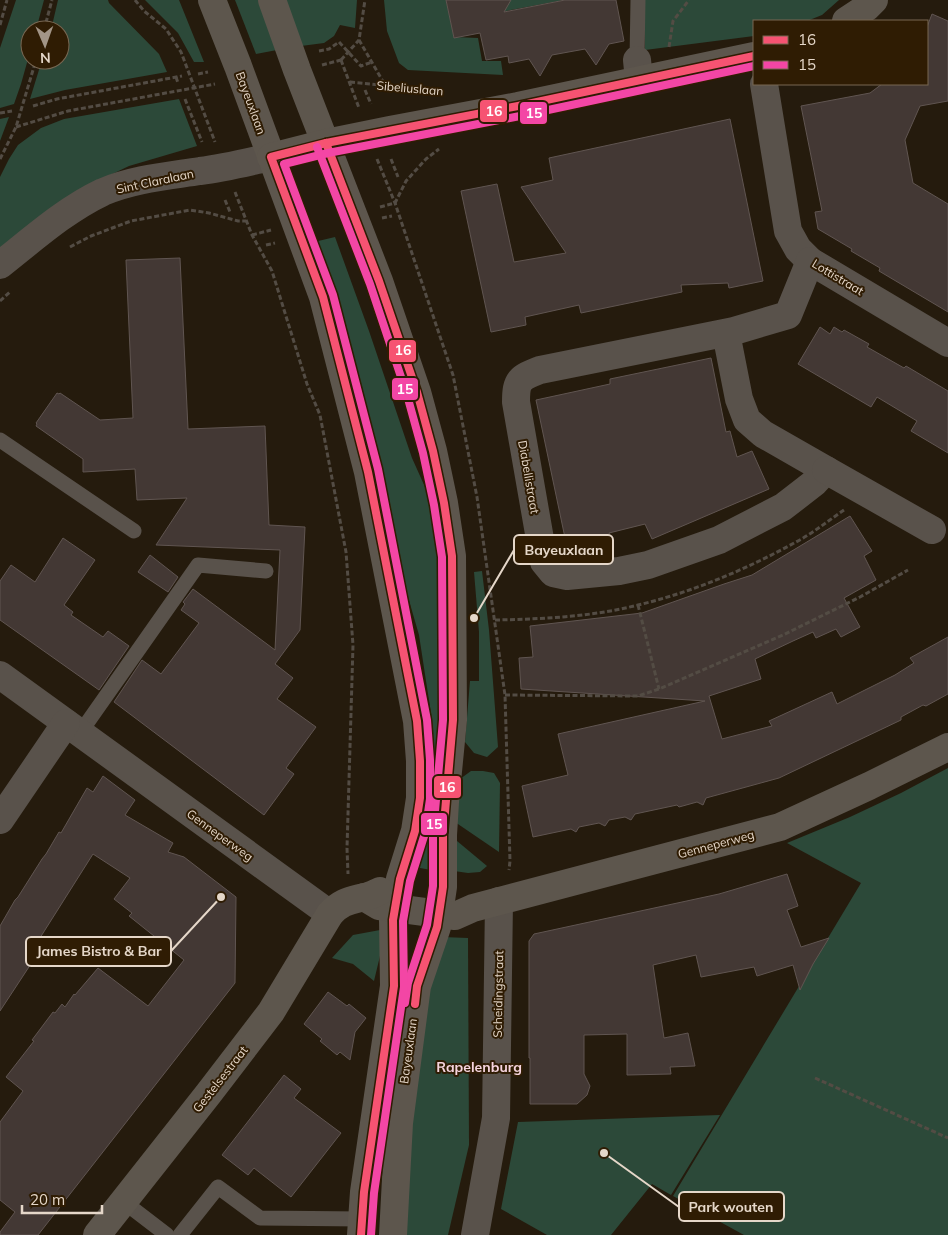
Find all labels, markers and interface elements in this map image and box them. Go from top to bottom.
north arrow [20,20,70,70]
legend [753,20,928,85]
text: 16 [798,30,816,49]
text: N [40,49,51,67]
text: 15 [798,55,816,74]
street label: Bayeuxlaan [233,70,269,136]
street label: Sibeliuslaan [376,78,444,98]
line badge: 16 [479,99,508,123]
line badge: 15 [519,101,548,125]
text: 16 [486,102,502,120]
text: 15 [526,104,542,122]
street label: Sint Claralaan [115,165,195,197]
street label: Lottistraat [810,256,866,298]
line badge: 16 [388,339,417,363]
text: 16 [395,341,411,359]
line badge: 15 [391,377,419,401]
text: 15 [397,380,413,398]
street label: Diabellistraat [515,439,543,515]
callout: Bayeuxlaan [514,535,613,564]
text: Bayeuxlaan [525,541,603,559]
line badge: 16 [433,775,462,799]
text: 16 [439,778,455,796]
street label: Genneperweg [184,806,256,864]
line badge: 15 [420,812,448,836]
text: 15 [426,815,442,833]
street label: Genneperweg [676,827,756,861]
callout: James Bistro & Bar [26,937,171,966]
text: James Bistro & Bar [36,942,162,960]
street label: Scheidingstraat [490,950,506,1038]
street label: Bayeuxlaan [396,1017,420,1085]
street label: Gestelsestraat [189,1043,251,1115]
district label: Rapelenburg [436,1058,522,1076]
scale bar [22,1182,102,1214]
text: 20 m [30,1190,65,1209]
callout: Park wouten [679,1192,784,1221]
text: Park wouten [689,1198,773,1216]

